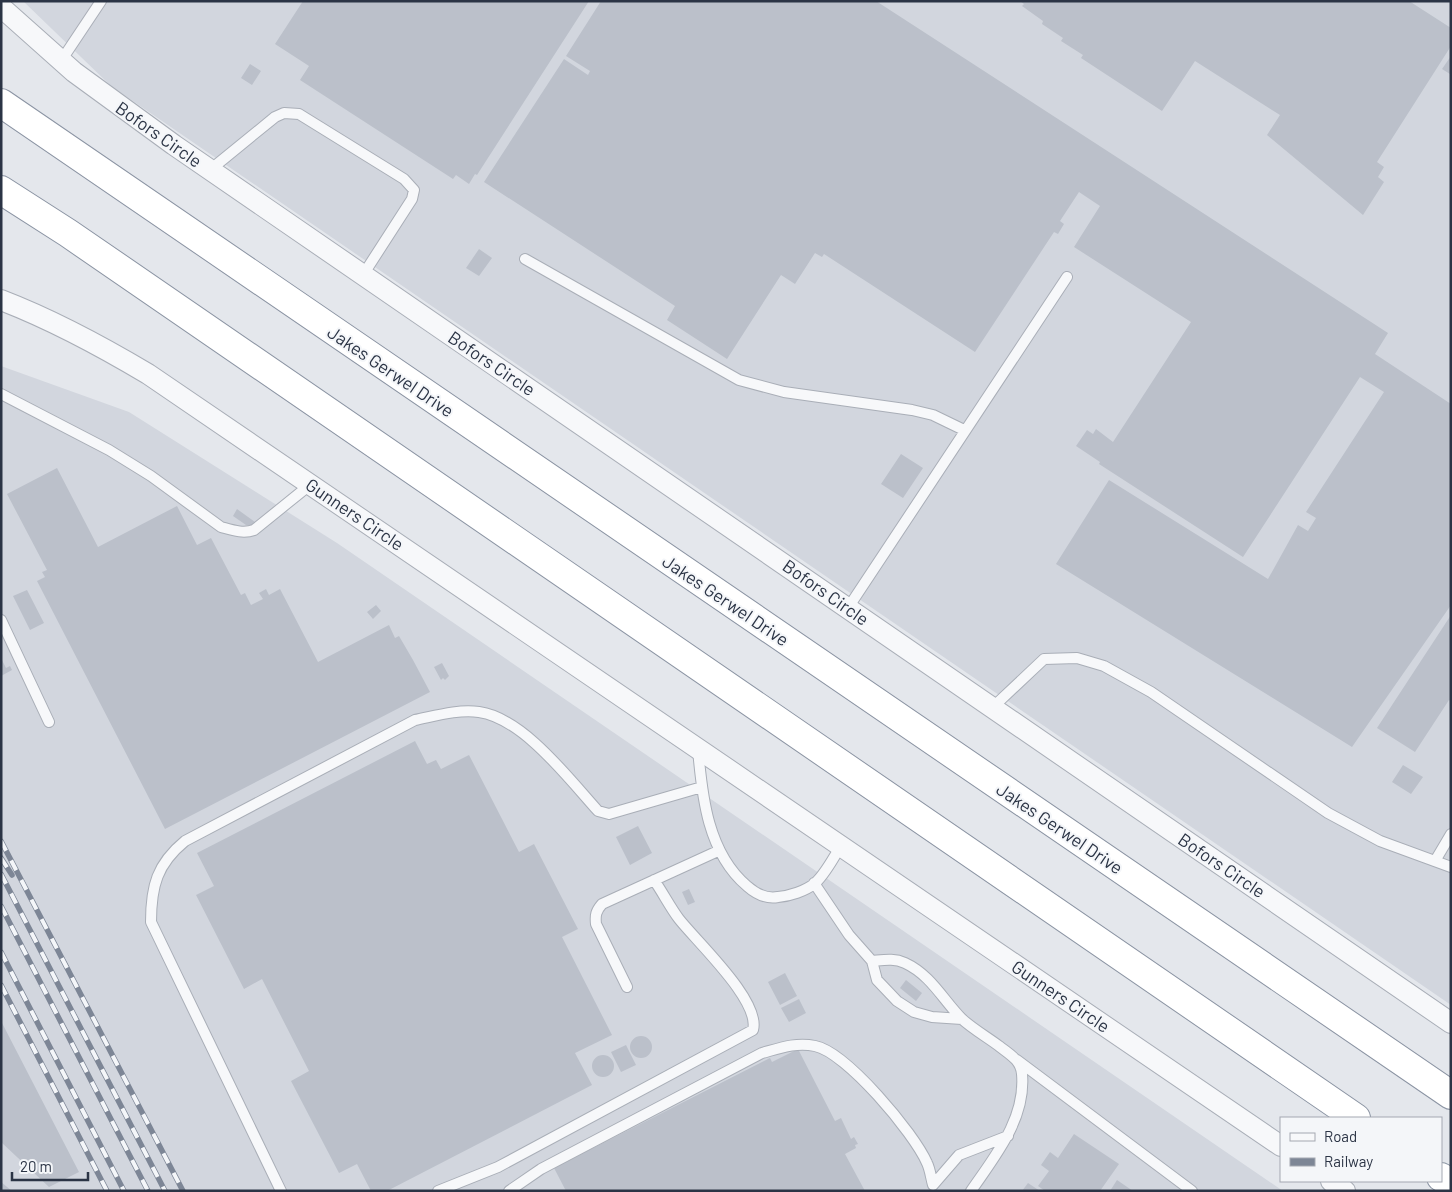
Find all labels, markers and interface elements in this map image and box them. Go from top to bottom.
street label: Bofors Circle [112,96,206,172]
street label: Jakes Gerwel Drive [324,321,458,421]
street label: Bofors Circle [444,326,540,400]
street label: Gunners Circle [302,473,408,555]
street label: Jakes Gerwel Drive [659,550,793,650]
street label: Bofors Circle [779,554,873,630]
street label: Jakes Gerwel Drive [993,778,1127,878]
street label: Bofors Circle [1174,828,1270,902]
street label: Gunners Circle [1008,955,1114,1037]
legend [1280,1117,1442,1182]
text: Road [1324,1127,1357,1145]
scale bar [12,1150,89,1182]
text: Railway [1324,1152,1373,1170]
text: 20 m [20,1157,52,1175]

